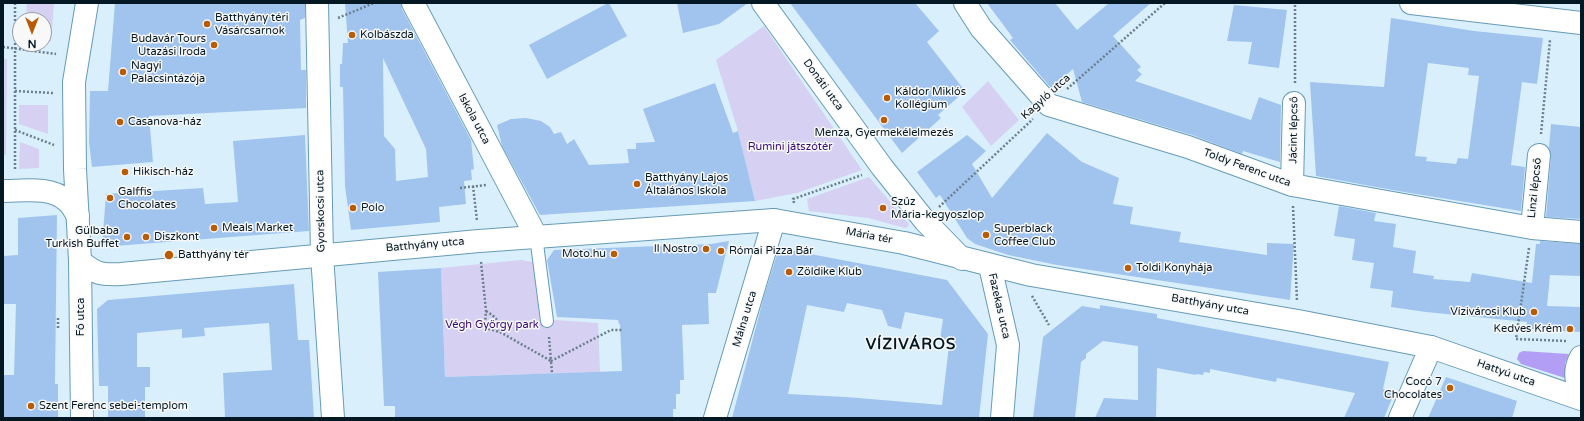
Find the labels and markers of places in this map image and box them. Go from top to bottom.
place label: Batthyány téri Vásárcsarnok [215,11,288,37]
marker: Batthyány téri Vásárcsarnok [202,19,212,29]
place label: Kolbászda [360,28,414,42]
marker: Kolbászda [347,30,357,40]
place label: Budavár Tours Utazási Iroda [131,32,206,58]
marker: Budavár Tours Utazási Iroda [209,40,219,50]
place label: Nagyi Palacsintázója [131,59,205,85]
marker: Nagyi Palacsintázója [118,67,128,77]
place label: Káldor Miklós Kollégium [895,85,966,111]
marker: Káldor Miklós Kollégium [882,93,892,103]
place label: Casanova-ház [128,115,201,129]
marker: Menza, Gyermekélelmezés [879,115,889,125]
marker: Casanova-ház [115,117,125,127]
place label: Menza, Gyermekélelmezés [815,126,953,140]
place label: Hikisch-ház [133,165,193,179]
marker: Hikisch-ház [120,167,130,177]
place label: Batthyány Lajos Általános Iskola [645,171,728,197]
marker: Batthyány Lajos Általános Iskola [632,179,642,189]
place label: Galffis Chocolates [118,185,176,211]
marker: Galffis Chocolates [105,193,115,203]
place label: Szűz Mária-kegyoszlop [891,195,984,221]
place label: Polo [361,201,384,215]
marker: Polo [348,203,358,213]
marker: Szűz Mária-kegyoszlop [878,203,888,213]
place label: Meals Market [222,221,293,235]
place label: Superblack Coffee Club [994,222,1056,248]
marker: Meals Market [209,223,219,233]
place label: Gülbaba Turkish Buffet [46,224,119,250]
place label: Diszkont [154,230,199,244]
marker: Superblack Coffee Club [981,230,991,240]
marker: Gülbaba Turkish Buffet [122,232,132,242]
marker: Diszkont [141,232,151,242]
place label: Il Nostro [654,242,698,256]
marker: Il Nostro [701,244,711,254]
place label: Római Pizza Bár [729,244,813,258]
marker: Római Pizza Bár [716,246,726,256]
place label: Moto.hu [562,247,606,261]
place label: Batthyány tér [178,248,249,262]
marker: Batthyány tér [163,249,175,261]
marker: Moto.hu [609,249,619,259]
place label: Toldi Konyhája [1136,261,1212,275]
marker: Toldi Konyhája [1123,263,1133,273]
place label: Zöldike Klub [797,265,862,279]
marker: Zöldike Klub [784,267,794,277]
place label: Vízivárosi Klub [1450,305,1526,319]
marker: Vízivárosi Klub [1529,307,1539,317]
place label: Kedves Krém [1494,322,1562,336]
marker: Kedves Krém [1565,324,1575,334]
place label: Cocó 7 Chocolates [1384,375,1442,401]
marker: Cocó 7 Chocolates [1445,383,1455,393]
place label: Szent Ferenc sebei-templom [39,399,188,413]
marker: Szent Ferenc sebei-templom [26,401,36,411]

